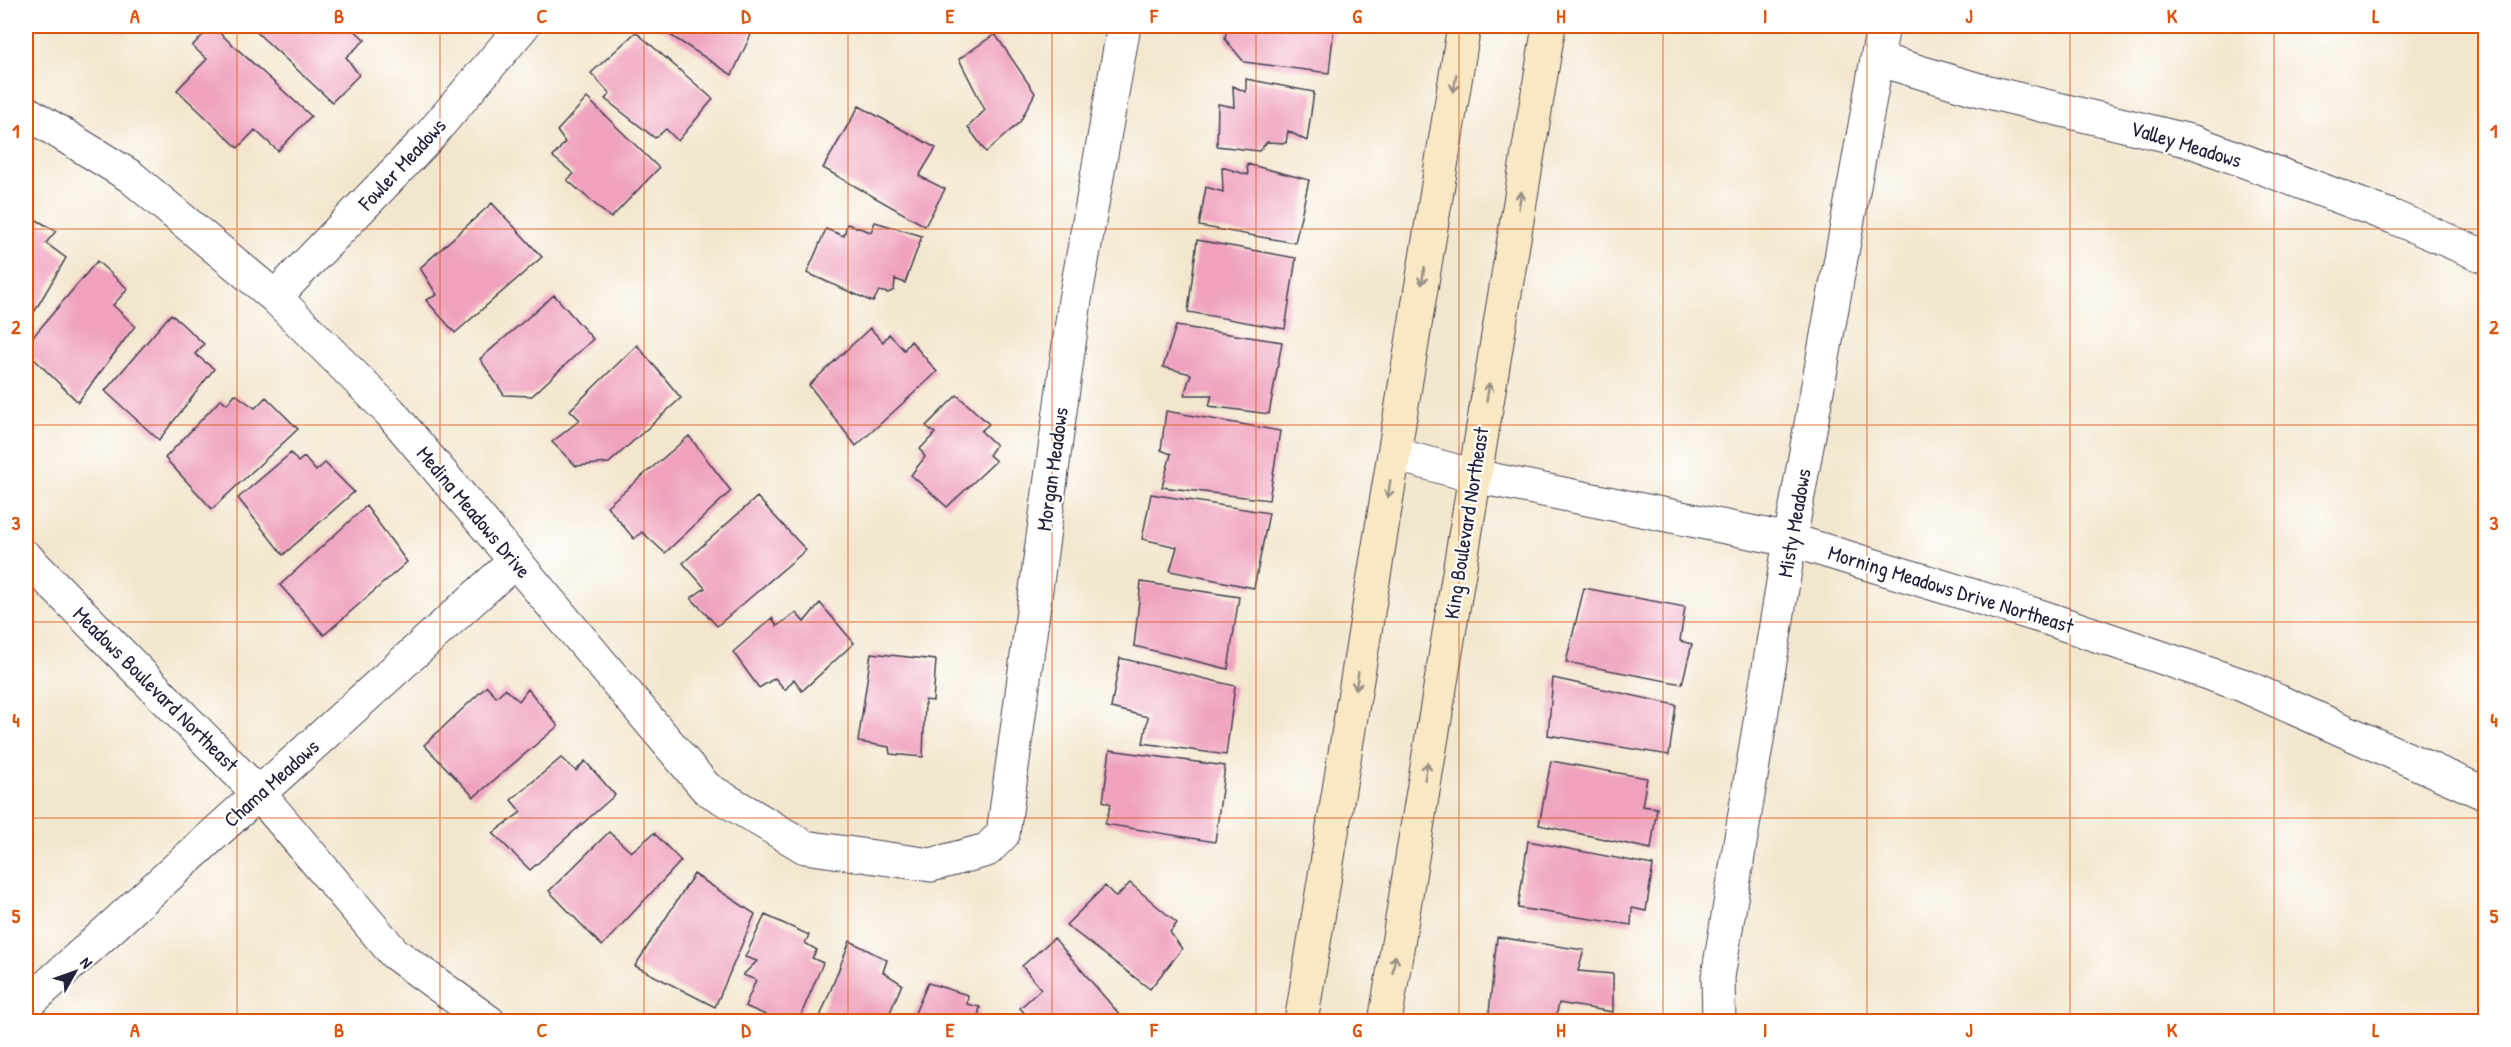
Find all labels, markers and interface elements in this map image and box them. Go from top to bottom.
text: A [130,2,140,29]
text: B [334,2,344,29]
text: C [537,2,548,29]
text: D [741,2,751,29]
text: E [946,2,955,29]
text: F [1149,2,1159,29]
text: G [1352,2,1362,29]
text: H [1556,2,1566,29]
text: I [1763,2,1767,29]
text: J [1965,2,1973,29]
text: K [2167,2,2178,29]
text: L [2372,2,2380,29]
one-way arrow [1449,73,1460,93]
street label: Fowler Meadows [351,112,452,217]
street label: Valley Meadows [2127,113,2245,175]
text: 1 [12,117,20,144]
text: 1 [2490,117,2498,144]
one-way arrow [1514,191,1525,210]
one-way arrow [1418,265,1429,285]
text: 2 [11,313,21,340]
text: 2 [2489,313,2499,340]
one-way arrow [1483,383,1494,403]
street label: Morgan Meadows [1029,405,1075,533]
street label: King Boulevard Northeast [1436,424,1496,621]
street label: Medina Meadows Drive [410,440,538,584]
street label: Misty Meadows [1770,466,1818,580]
one-way arrow [1383,478,1394,498]
text: 3 [12,509,21,536]
text: 3 [2490,509,2499,536]
street label: Morning Meadows Drive Northeast [1825,538,2078,640]
street label: Meadows Boulevard Northeast [67,600,246,779]
one-way arrow [1351,671,1362,691]
text: 4 [12,706,20,733]
text: 4 [2490,706,2498,733]
street label: Chama Meadows [217,732,325,834]
one-way arrow [1420,762,1431,782]
text: 5 [12,902,21,929]
text: 5 [2490,902,2499,929]
north arrow [45,942,105,1002]
text: N [75,952,98,973]
one-way arrow [1389,954,1400,974]
text: A [130,1016,140,1043]
text: B [334,1016,344,1043]
text: C [537,1016,548,1043]
text: D [741,1016,751,1043]
text: E [946,1016,955,1043]
text: F [1149,1016,1159,1043]
text: G [1352,1016,1362,1043]
text: H [1556,1016,1566,1043]
text: I [1763,1016,1767,1043]
text: J [1965,1016,1973,1043]
text: K [2167,1016,2178,1043]
text: L [2372,1016,2380,1043]

